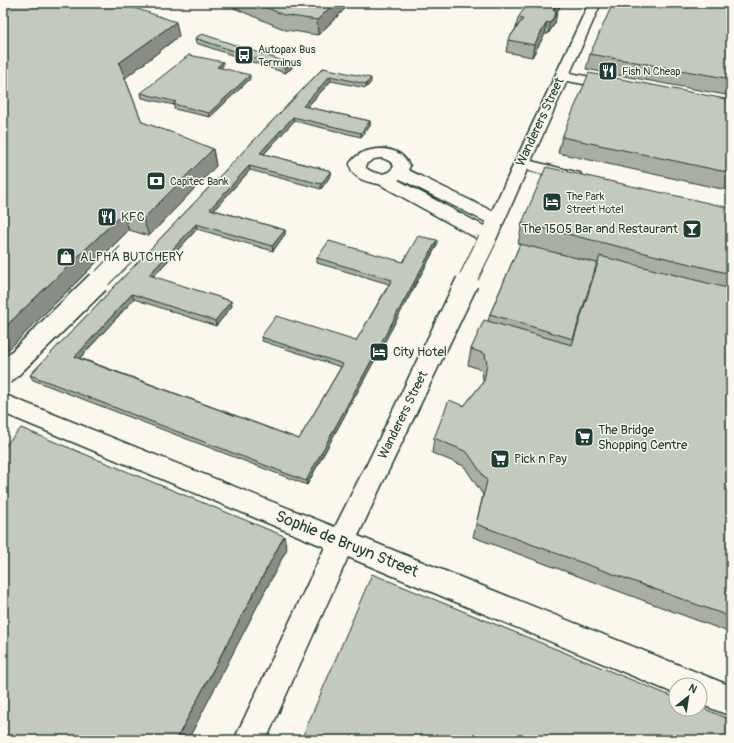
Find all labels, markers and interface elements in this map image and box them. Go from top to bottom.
place label: Autopax Bus Terminus [258,43,316,69]
bus stop icon: Autopax Bus Terminus [233,44,255,66]
restaurant icon: Fish N Cheap [597,60,619,82]
place label: Fish N Cheap [622,65,681,78]
street label: Wanderers Street [512,74,568,169]
bank icon: Capitec Bank [145,170,167,192]
place label: Capitec Bank [170,175,229,188]
place label: The Park Street Hotel [566,190,624,216]
hotel icon: The Park Street Hotel [541,191,563,213]
restaurant icon: KFC [96,206,118,228]
place label: KFC [121,209,145,225]
bar icon: The 1505 Bar and Restaurant [681,218,703,240]
place label: The 1505 Bar and Restaurant [521,221,679,237]
shop icon: ALPHA BUTCHERY [55,246,77,268]
place label: ALPHA BUTCHERY [80,249,184,265]
hotel icon: City Hotel [368,341,390,363]
place label: City Hotel [393,344,447,360]
street label: Wanderers Street [375,368,432,462]
place label: The Bridge Shopping Centre [598,422,688,453]
supermarket icon: The Bridge Shopping Centre [573,426,595,448]
supermarket icon: Pick n Pay [489,448,511,470]
place label: Pick n Pay [514,451,567,467]
street label: Sophie de Bruyn Street [273,506,422,582]
north arrow [668,677,708,717]
text: N [686,681,700,697]

